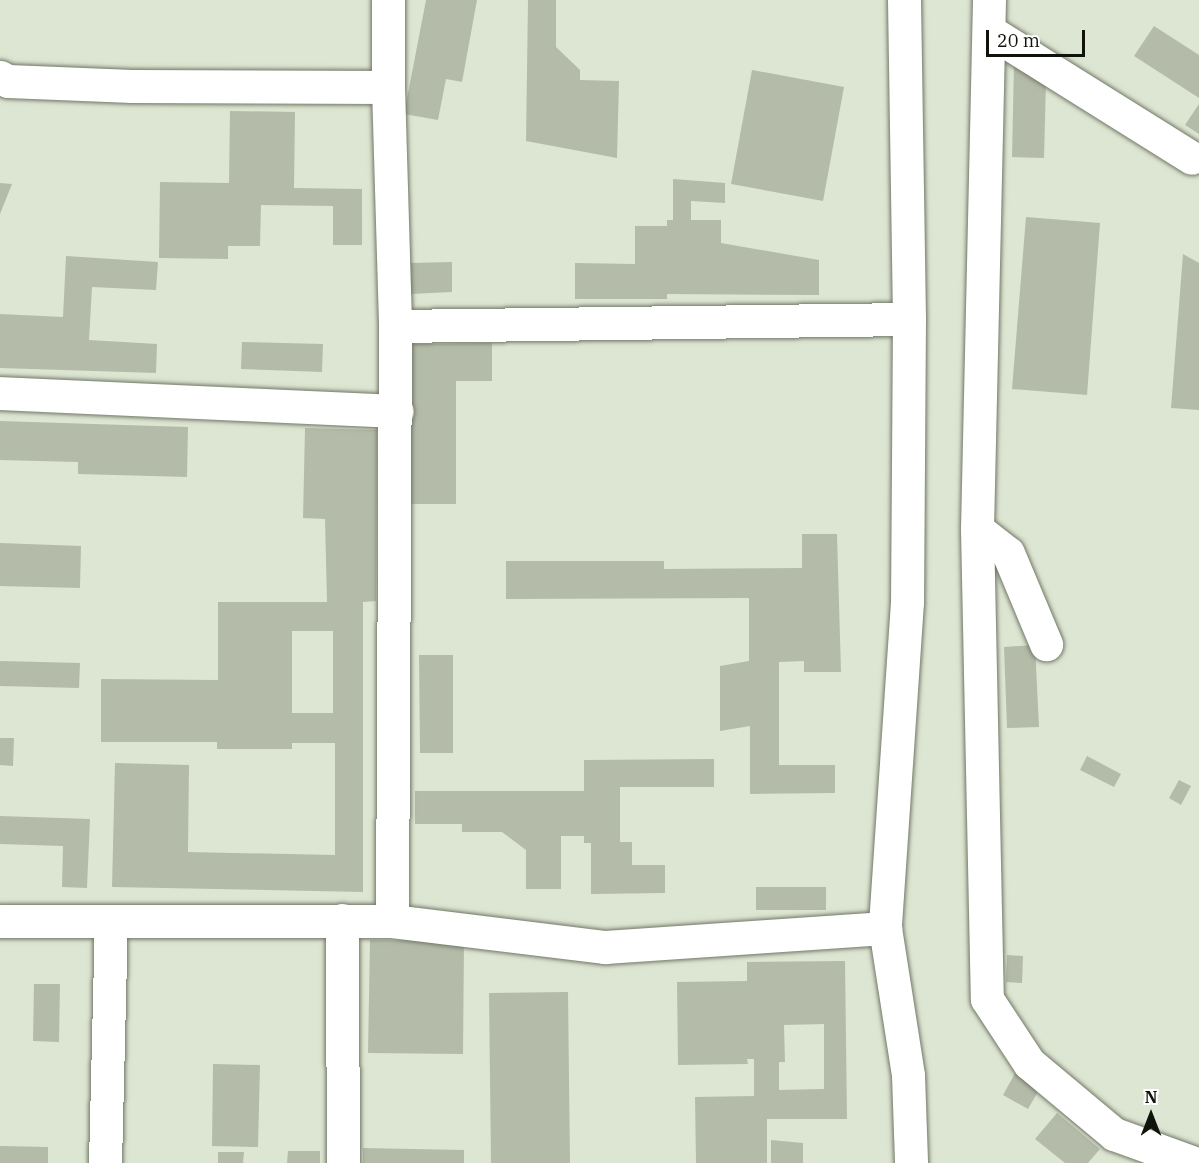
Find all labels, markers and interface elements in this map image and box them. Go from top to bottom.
scale bar [989,18,1088,56]
text: 20 m [997,29,1040,52]
north arrow [1121,1085,1181,1145]
text: N [1145,1087,1157,1107]

